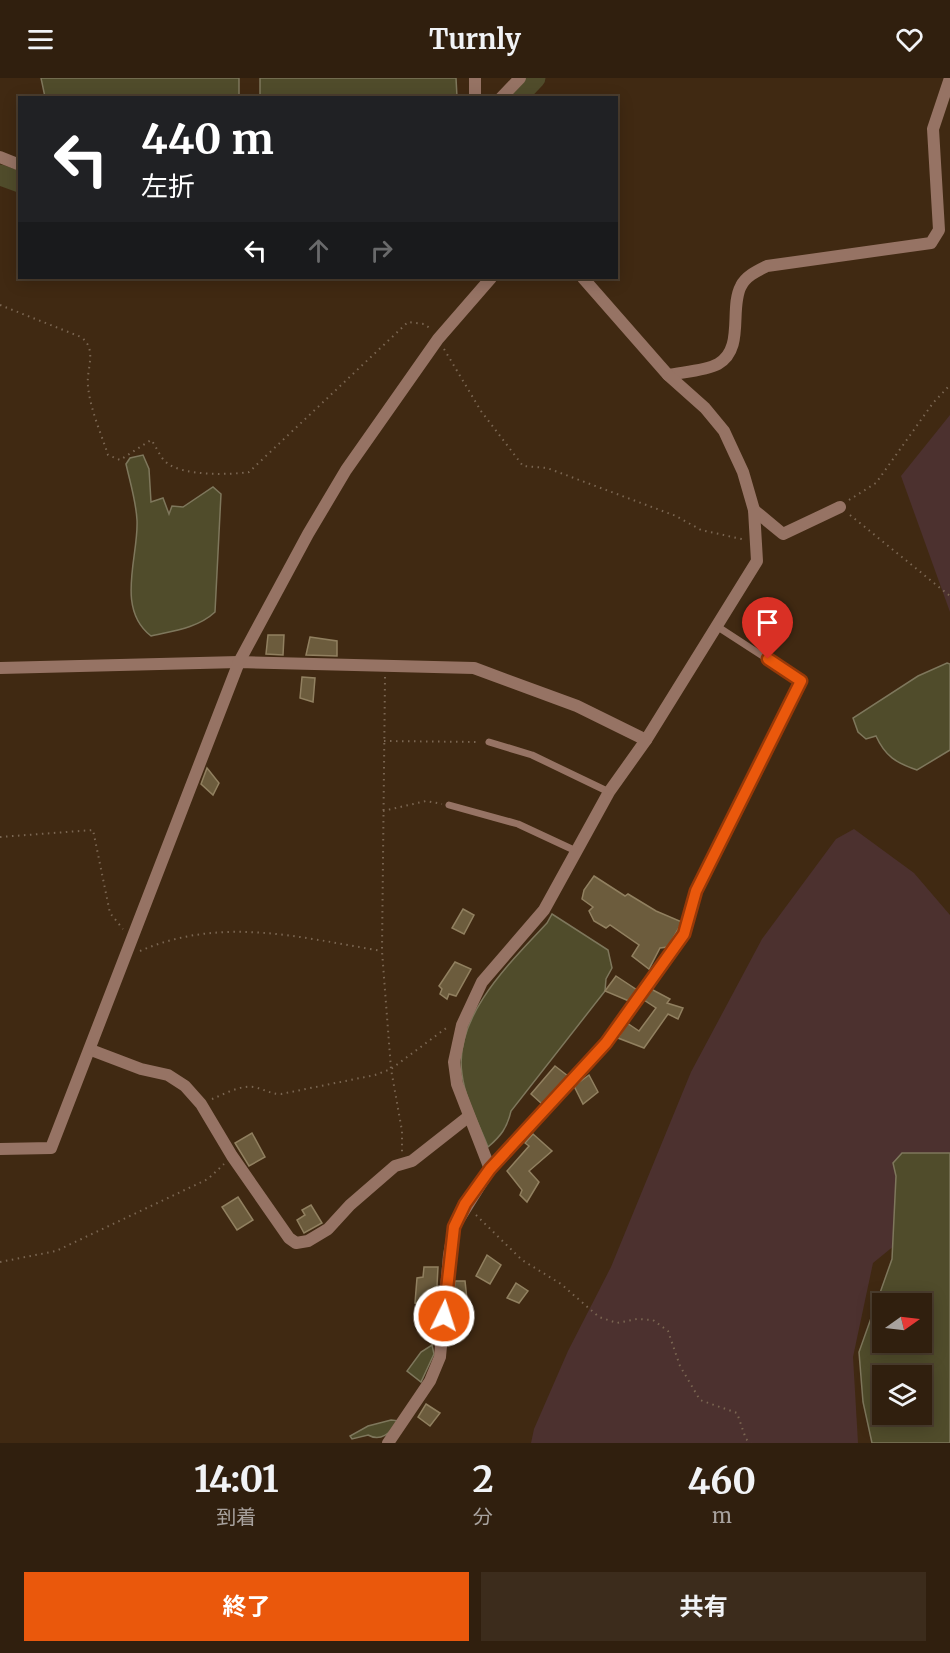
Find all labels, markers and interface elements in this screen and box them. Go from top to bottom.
text: Turnly [429,22,521,56]
icon: menu [24,23,57,56]
icon: heart [893,23,926,56]
text: 440 m [141,113,274,165]
icon: left [42,120,120,198]
text: 左折 [141,169,195,203]
icon: left [239,234,272,267]
icon: ahead [302,234,335,267]
icon: right [365,234,398,267]
pin [742,597,793,659]
icon: arrive [751,606,784,639]
position arrow [412,1284,476,1348]
north arrow [872,1293,932,1353]
map controls [872,1293,932,1425]
button: layers [872,1365,932,1425]
text: 14:01 [194,1457,279,1502]
text: 2 [473,1457,494,1502]
text: 460 [688,1459,756,1504]
text: m [712,1503,732,1528]
text: 到着 [216,1504,256,1529]
text: 分 [473,1504,493,1529]
button: 終了 [24,1572,469,1641]
button: 共有 [481,1572,926,1641]

